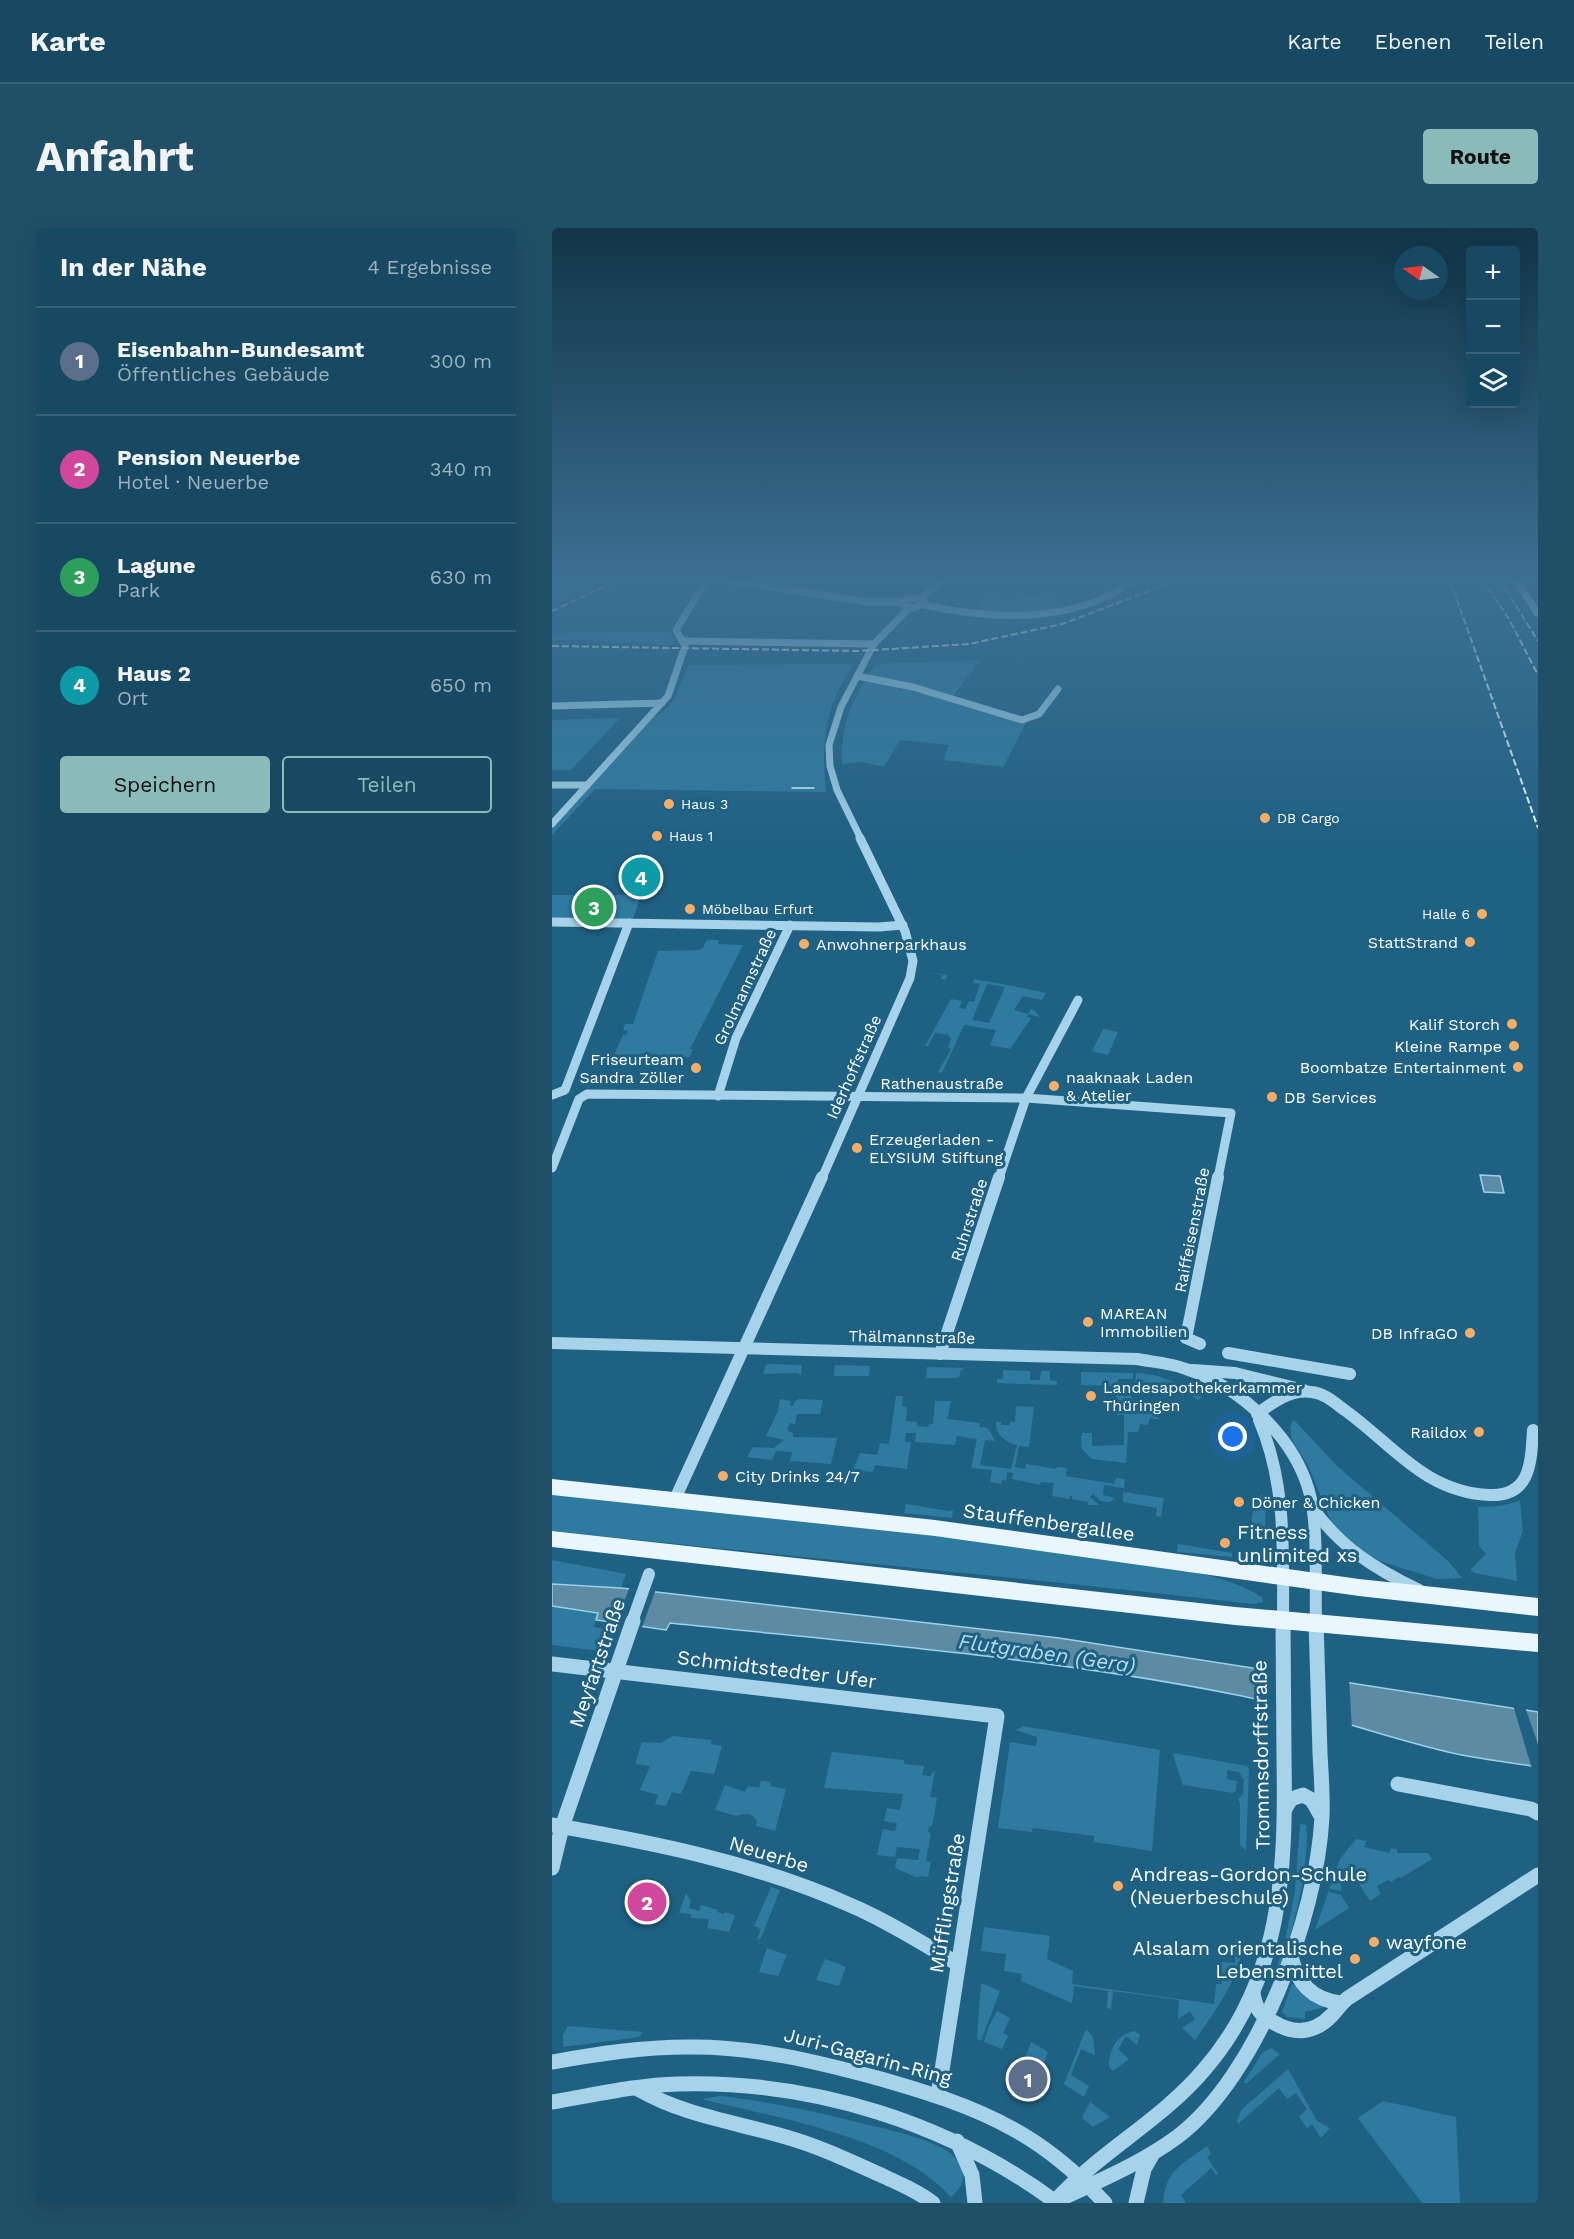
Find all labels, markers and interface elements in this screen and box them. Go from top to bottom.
text: Karte [30,25,106,58]
text: Karte [1287,29,1342,54]
text: Ebenen [1375,29,1451,54]
text: Teilen [1484,29,1544,54]
button: Route [1423,129,1538,184]
text: Anfahrt [36,132,194,181]
north arrow [1394,246,1448,300]
map controls [1466,246,1520,408]
button: + [1466,246,1520,300]
text: In der Nähe [60,252,207,282]
text: 4 Ergebnisse [368,255,492,279]
button: − [1466,300,1520,354]
text: Eisenbahn-Bundesamt [117,337,364,362]
text: 1 [75,349,84,373]
text: 300 m [430,349,492,373]
button: layers [1466,354,1520,408]
text: Öffentliches Gebäude [117,362,330,386]
text: Pension Neuerbe [117,445,300,470]
text: 2 [74,457,85,481]
text: 340 m [430,457,492,481]
text: Hotel · Neuerbe [117,470,269,494]
text: Lagune [117,553,195,578]
text: 3 [74,565,85,589]
text: 630 m [430,565,492,589]
text: Park [117,578,160,602]
text: Haus 2 [117,661,191,686]
text: 4 [73,673,86,697]
text: 650 m [430,673,492,697]
text: Ort [117,686,148,710]
button: Speichern [60,756,270,813]
button: Teilen [282,756,492,813]
place label: Haus 3 [681,796,728,812]
marker: Haus 3 [662,797,676,811]
place label: DB Cargo [1277,810,1340,826]
marker: DB Cargo [1258,811,1272,825]
place label: Haus 1 [669,828,713,844]
marker: Haus 1 [650,829,664,843]
pin: 4 [622,854,661,900]
pin: 3 [574,884,614,930]
place label: Möbelbau Erfurt [702,901,814,917]
marker: Möbelbau Erfurt [683,902,697,916]
place label: Halle 6 [1422,906,1470,922]
marker: Halle 6 [1475,907,1489,921]
street label: Grolmannstraße [710,926,780,1048]
place label: StattStrand [1368,933,1458,952]
place label: Anwohnerparkhaus [816,935,967,954]
marker: StattStrand [1463,935,1477,949]
marker: Anwohnerparkhaus [797,937,811,951]
street label: Iderhoffstraße [823,1012,885,1122]
place label: Kalif Storch [1409,1015,1500,1034]
marker: Kalif Storch [1505,1017,1519,1031]
place label: Kleine Rampe [1394,1037,1502,1056]
marker: Kleine Rampe [1507,1039,1521,1053]
place label: Friseurteam Sandra Zöller [580,1050,684,1087]
place label: Boombatze Entertainment [1300,1058,1506,1077]
marker: Boombatze Entertainment [1511,1060,1525,1074]
marker: Friseurteam Sandra Zöller [689,1061,703,1075]
place label: naaknaak Laden & Atelier [1066,1068,1193,1105]
street label: Rathenaustraße [880,1074,1004,1093]
marker: naaknaak Laden & Atelier [1047,1079,1061,1093]
place label: DB Services [1284,1088,1377,1107]
marker: DB Services [1265,1090,1279,1104]
place label: Erzeugerladen - ELYSIUM Stiftung [869,1130,1003,1167]
marker: Erzeugerladen - ELYSIUM Stiftung [850,1141,864,1155]
street label: Raiffeisenstraße [1171,1166,1213,1294]
street label: Ruhrstraße [947,1176,991,1264]
place label: MAREAN Immobilien [1100,1304,1187,1341]
marker: MAREAN Immobilien [1081,1315,1095,1329]
place label: DB InfraGO [1371,1324,1458,1343]
street label: Thälmannstraße [848,1326,976,1348]
marker: DB InfraGO [1463,1326,1477,1340]
place label: Landesapothekerkammer Thüringen [1103,1378,1303,1415]
marker: Landesapothekerkammer Thüringen [1084,1389,1098,1403]
your location [1218,1422,1247,1451]
place label: Raildox [1410,1423,1467,1442]
marker: Raildox [1472,1425,1486,1439]
place label: City Drinks 24/7 [735,1467,860,1486]
marker: City Drinks 24/7 [716,1469,730,1483]
place label: Döner & Chicken [1251,1493,1380,1512]
marker: Döner & Chicken [1232,1495,1246,1509]
street label: Stauffenbergallee [962,1498,1136,1546]
place label: Fitness unlimited xs [1237,1520,1357,1567]
marker: Fitness unlimited xs [1218,1536,1232,1550]
street label: Meyfartstraße [564,1595,630,1731]
water label: Flutgraben (Gera) [957,1628,1137,1678]
street label: Schmidtstedter Ufer [676,1645,878,1693]
street label: Trommsdorffstraße [1247,1660,1275,1850]
street label: Neuerbe [726,1831,812,1877]
street label: Müfflingstraße [924,1831,970,1975]
place label: Andreas-Gordon-Schule (Neuerbeschule) [1130,1862,1367,1909]
marker: Andreas-Gordon-Schule (Neuerbeschule) [1111,1879,1125,1893]
pin: 2 [628,1880,667,1924]
place label: wayfone [1386,1930,1467,1954]
marker: wayfone [1367,1935,1381,1949]
place label: Alsalam orientalische Lebensmittel [1132,1936,1343,1983]
marker: Alsalam orientalische Lebensmittel [1348,1952,1362,1966]
street label: Juri-Gagarin-Ring [782,2022,955,2090]
pin: 1 [1008,2056,1048,2102]

